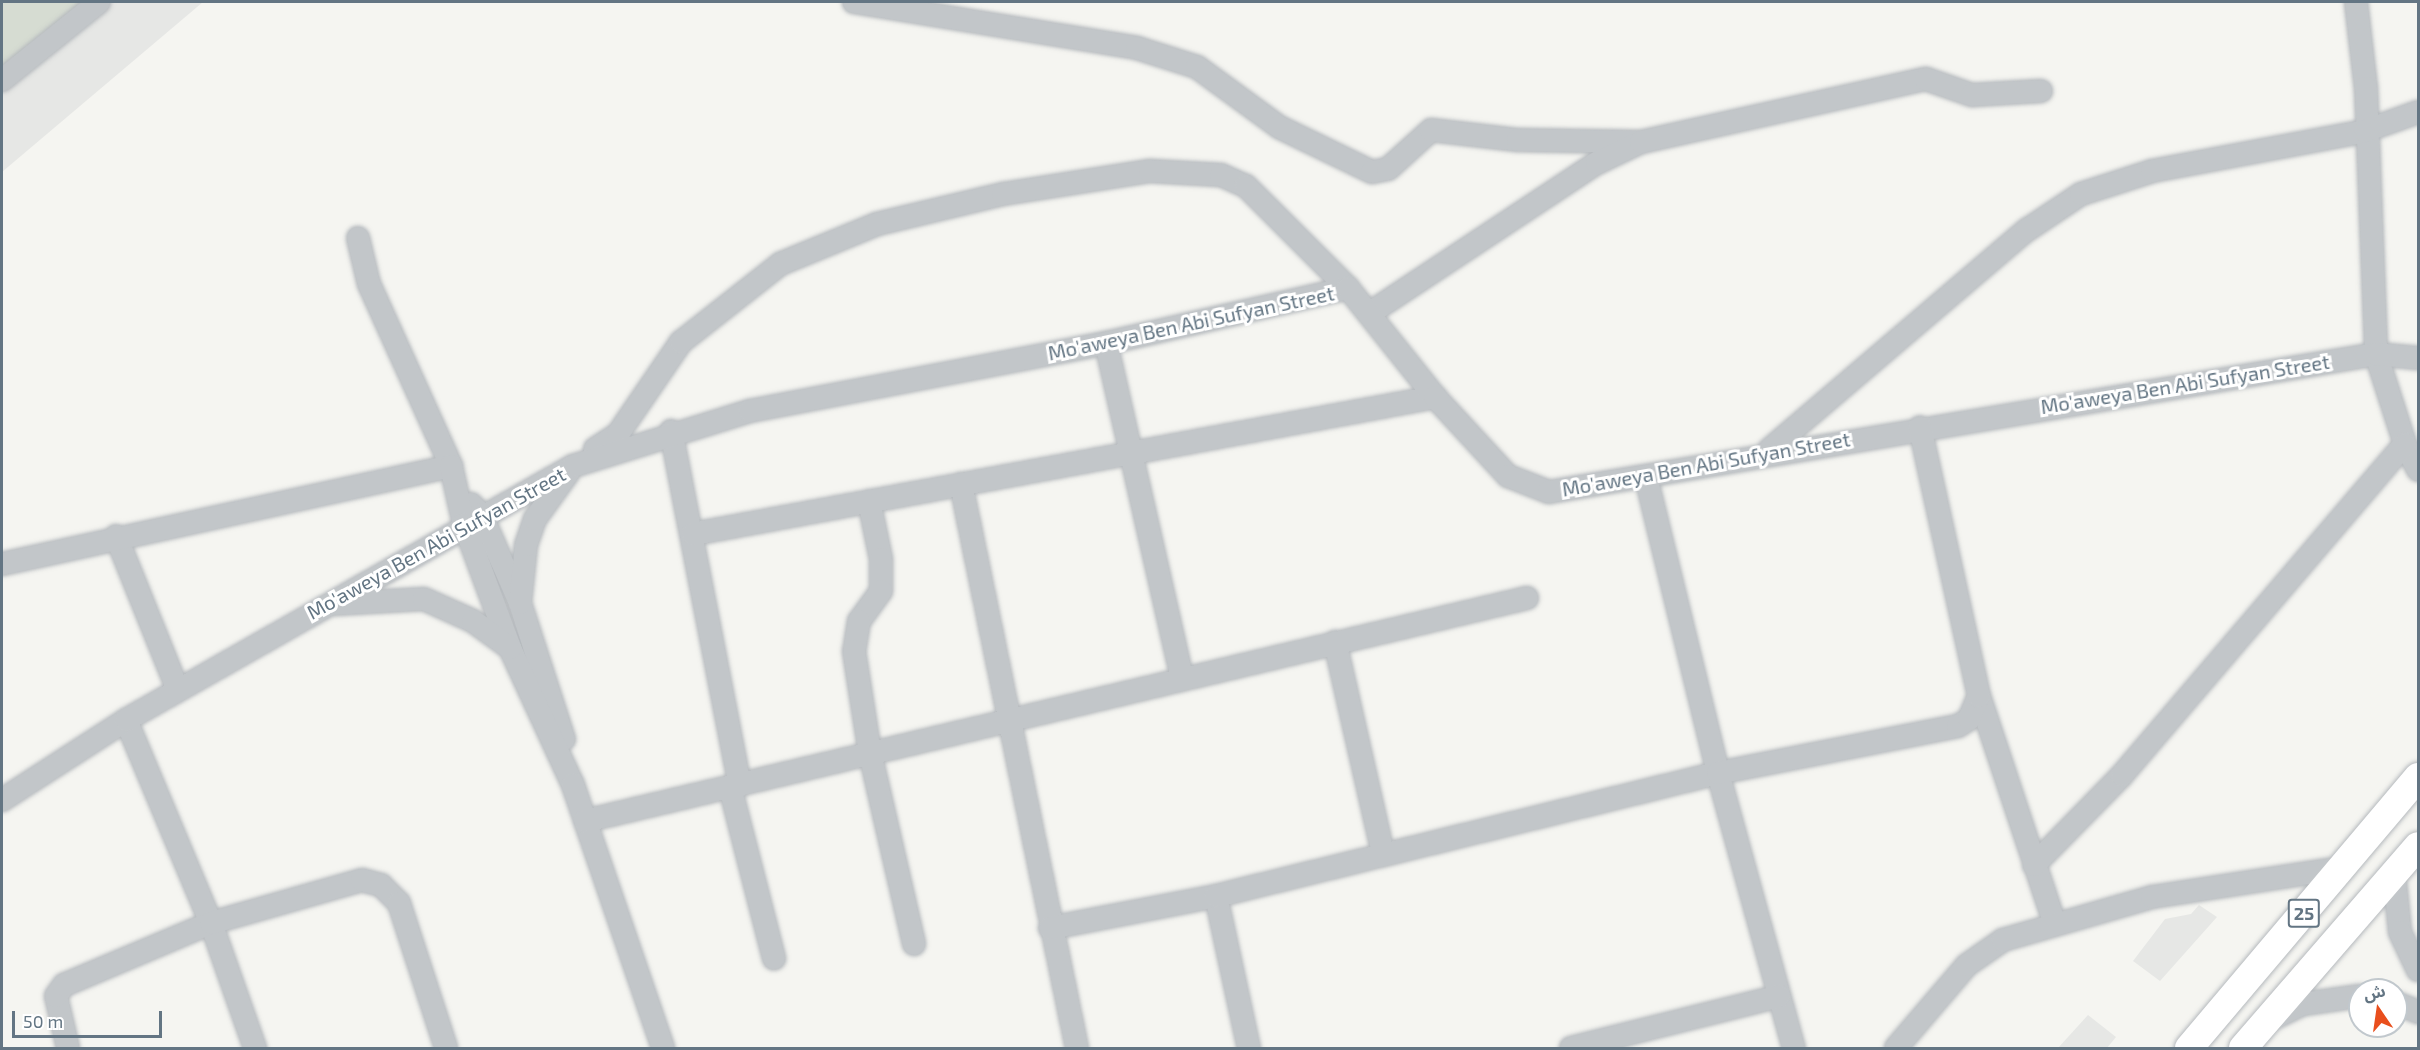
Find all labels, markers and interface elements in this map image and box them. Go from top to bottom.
street label: Mo'aweya Ben Abi Sufyan Street [1045,281,1337,365]
street label: Mo'aweya Ben Abi Sufyan Street [2039,349,2331,419]
street label: Mo'aweya Ben Abi Sufyan Street [1560,427,1852,501]
street label: Mo'aweya Ben Abi Sufyan Street [302,462,570,624]
road number: 25 [2288,898,2320,928]
north arrow [2348,978,2408,1038]
text: ش [2361,980,2387,1004]
scale bar [15,999,165,1037]
text: 50 m [23,1010,63,1032]

